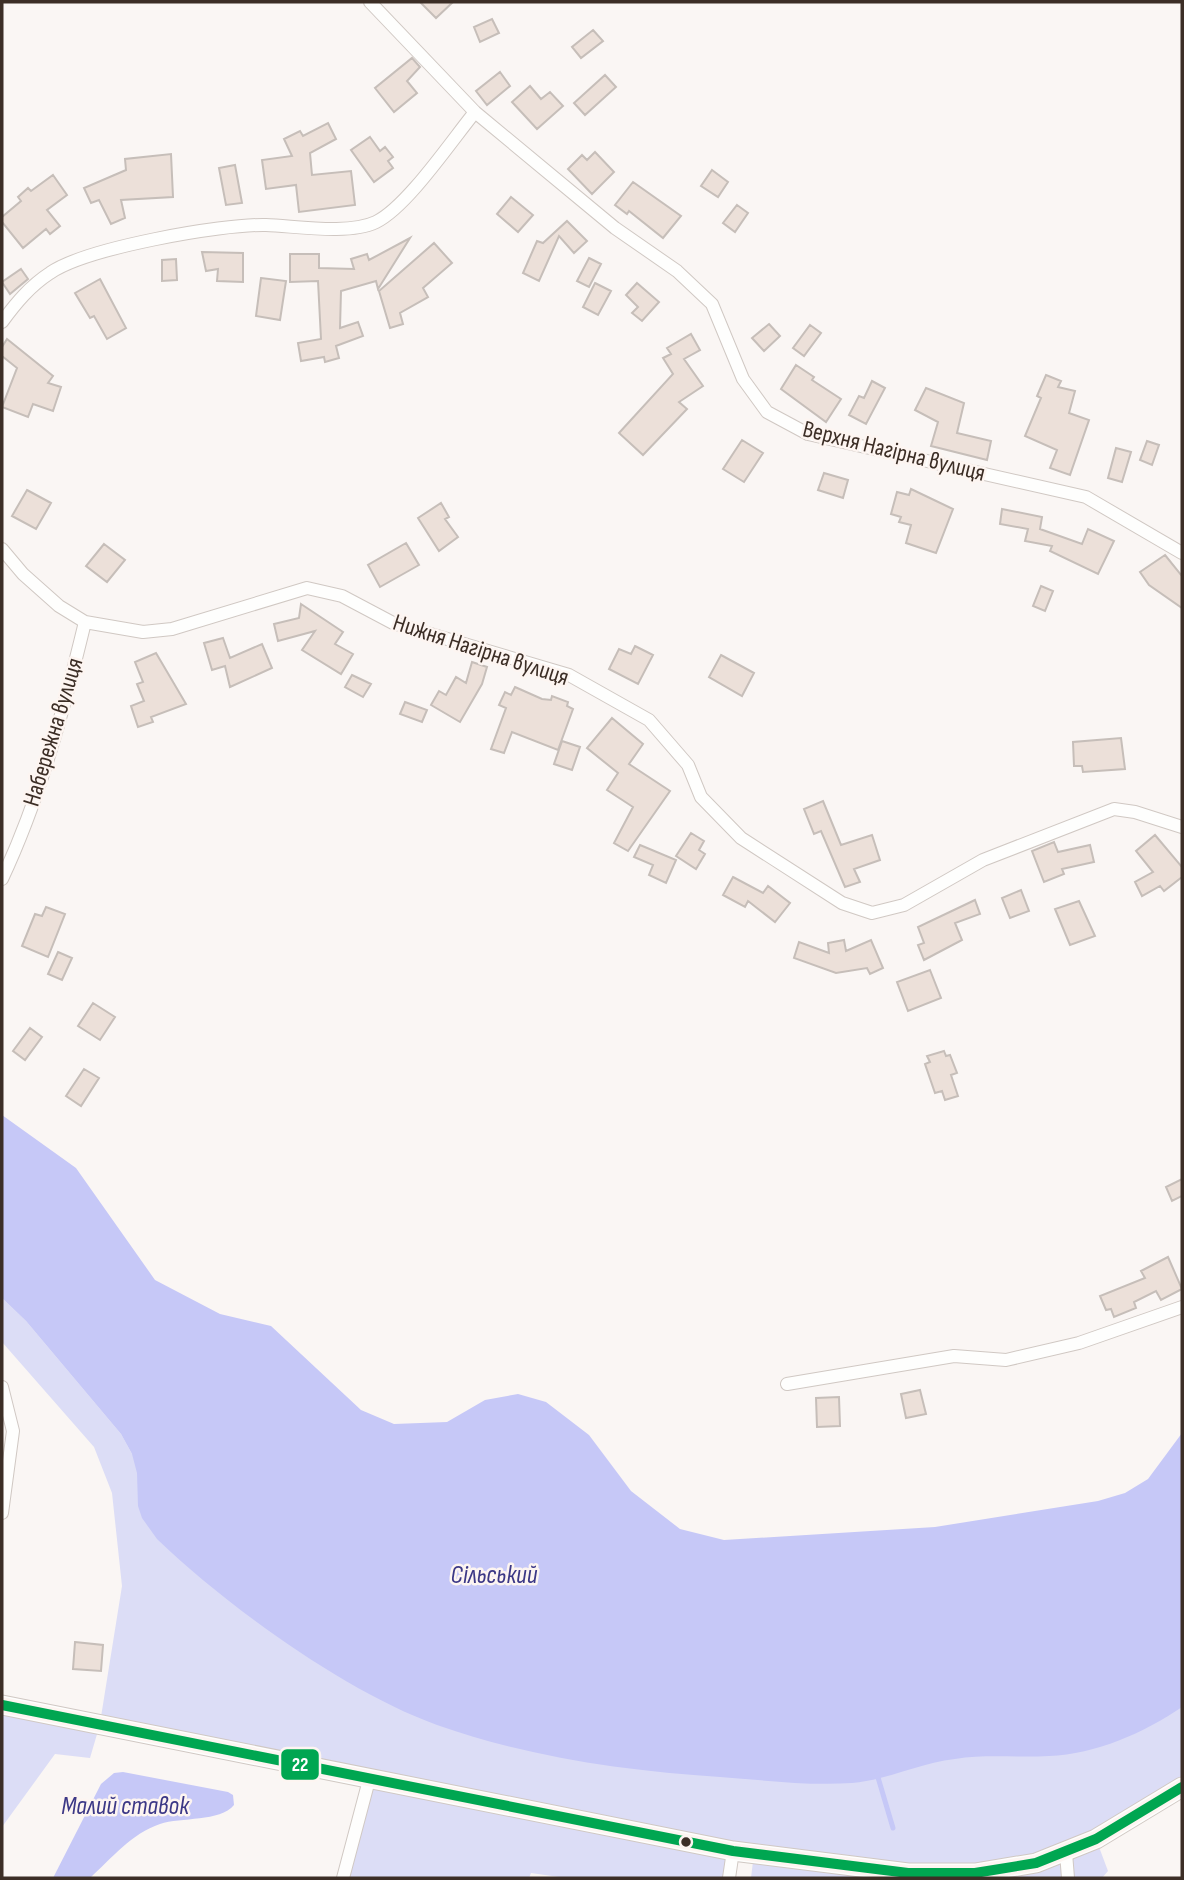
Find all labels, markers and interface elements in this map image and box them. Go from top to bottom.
street label: Верхня Нагірна вулиця [800,414,988,488]
street label: Нижня Нагірна вулиця [389,608,573,692]
street label: Набережна вулиця [17,654,89,810]
water label: Сільський [451,1560,538,1591]
line badge: 22 [280,1748,320,1781]
text: 22 [292,1754,308,1777]
water label: Малий ставок [61,1791,190,1822]
unlabelled marker [679,1835,693,1849]

